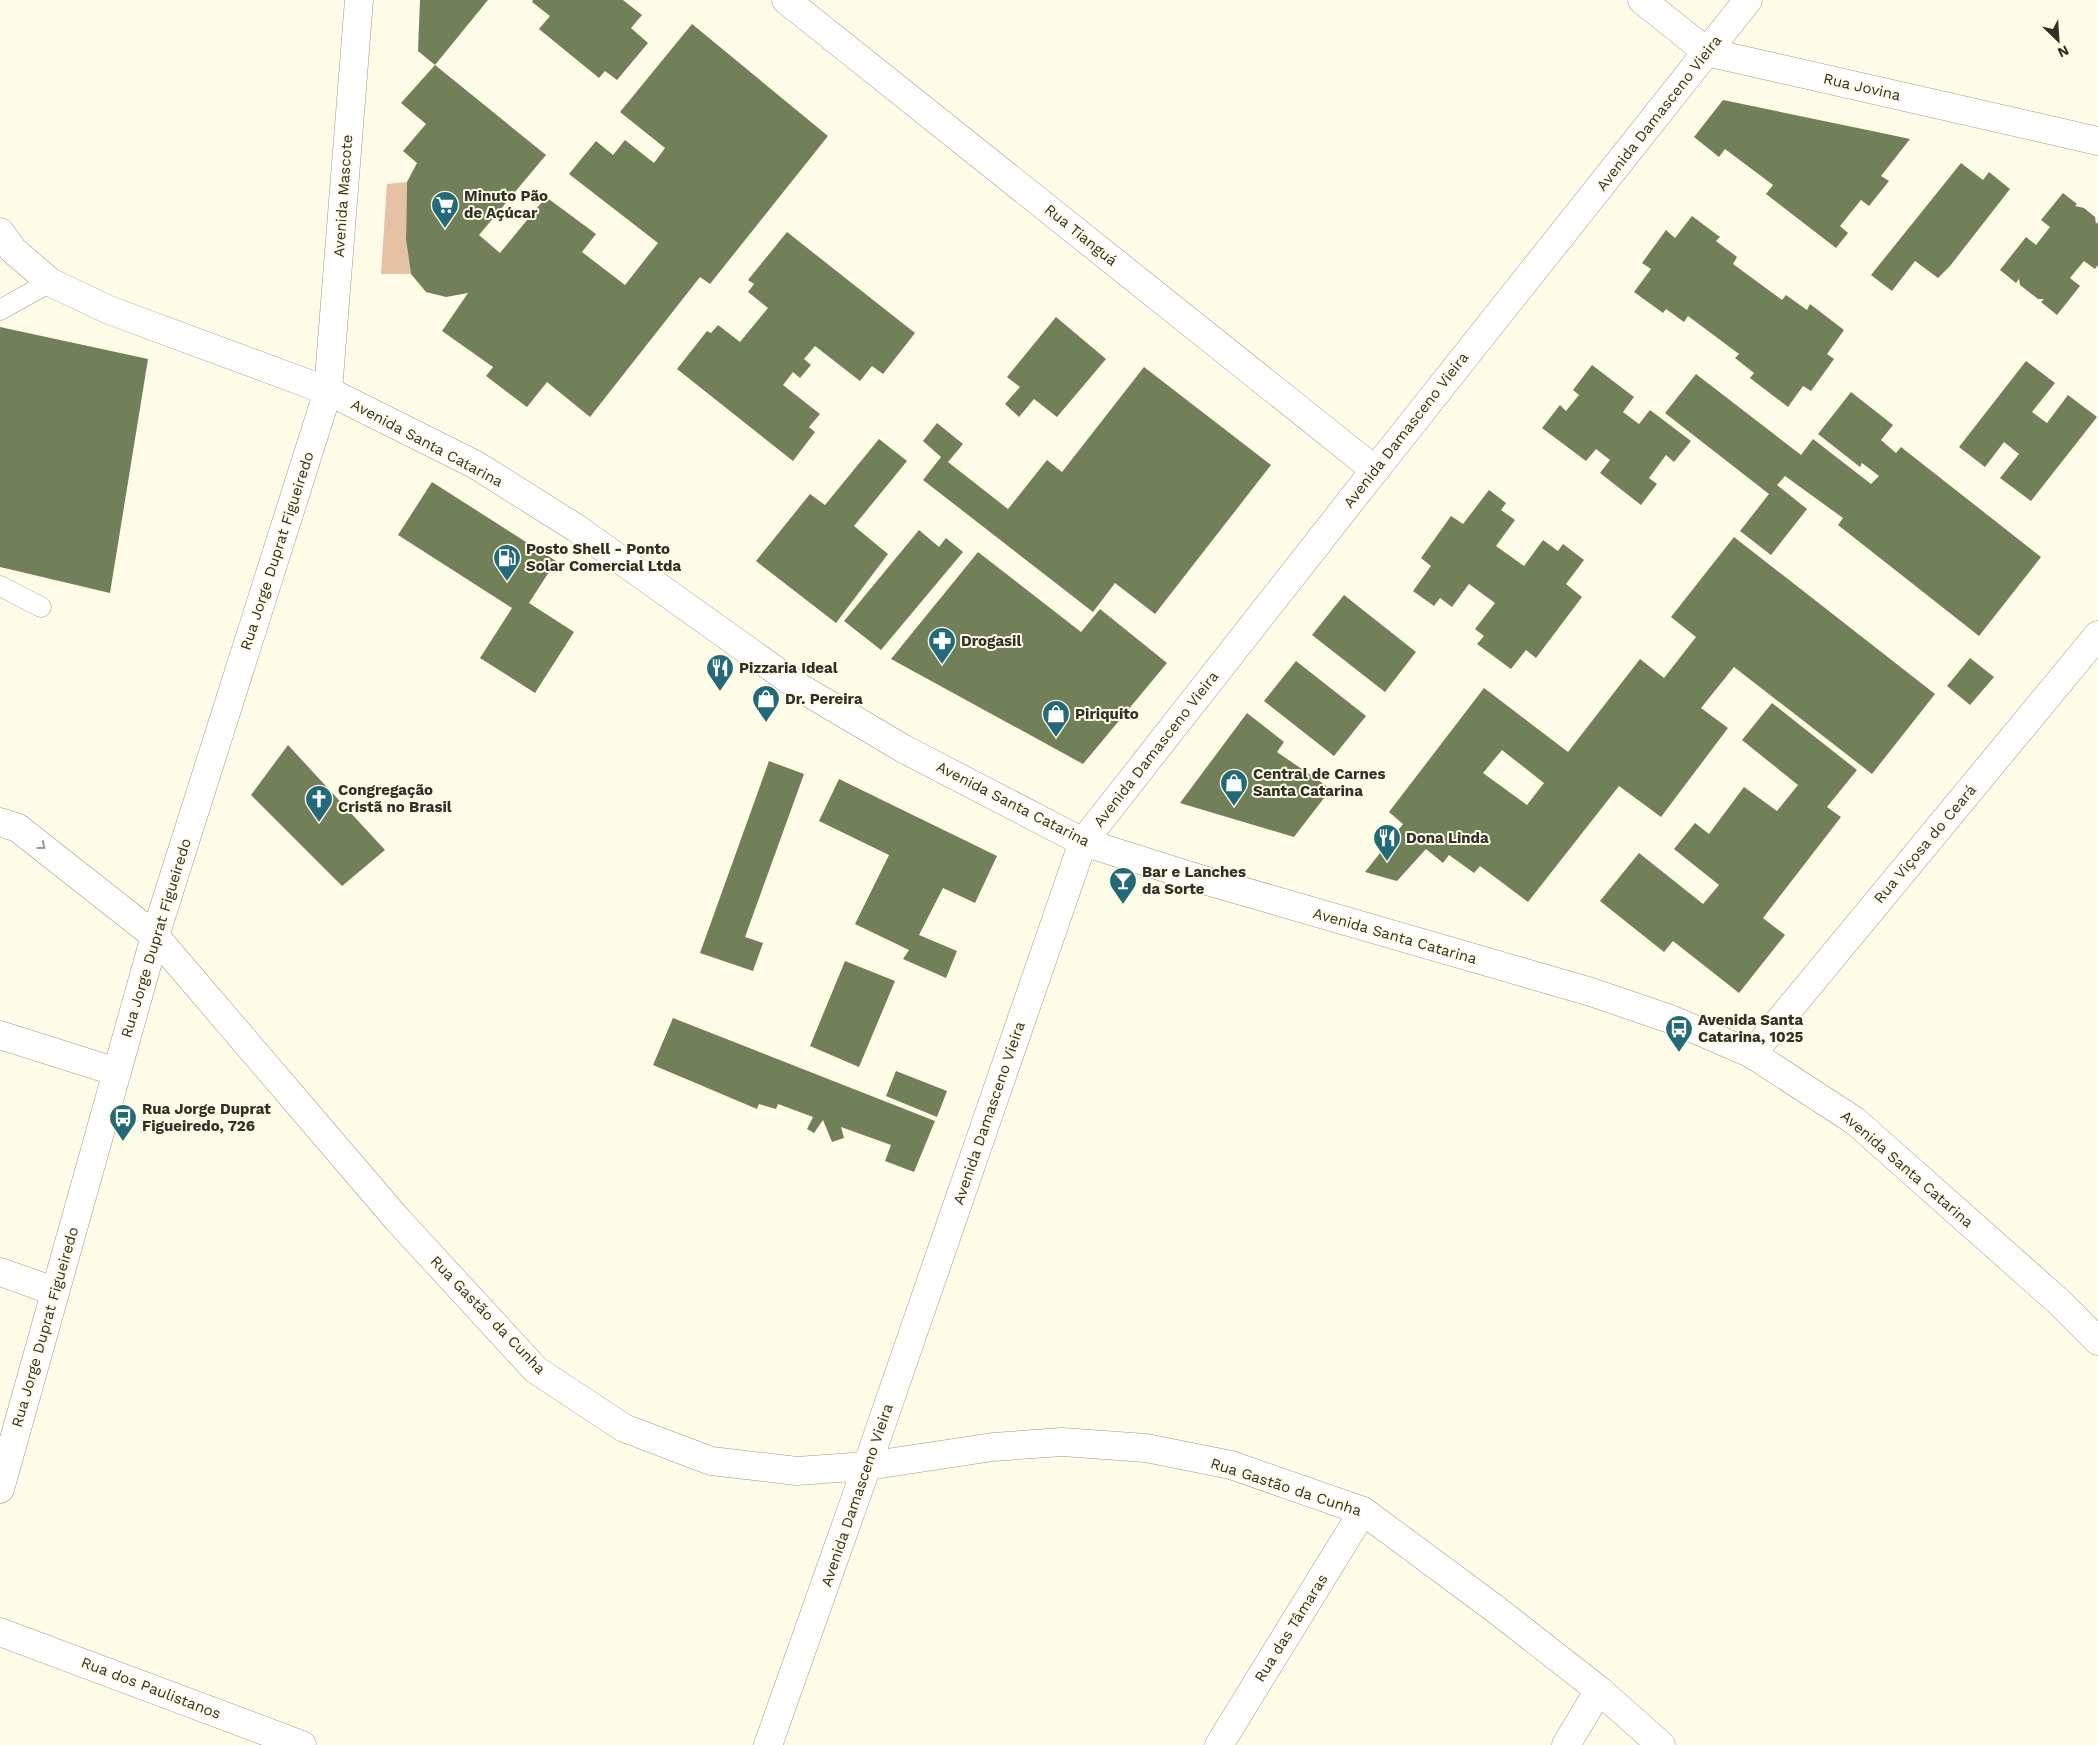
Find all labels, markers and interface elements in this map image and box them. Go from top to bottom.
north arrow [2033,15,2083,65]
street label: Avenida Damasceno Vieira [1593,31,1726,194]
text: N [2055,42,2072,61]
street label: Rua Jovina [1822,69,1903,105]
street label: Avenida Mascote [330,134,356,258]
place label: Minuto Pão de Açúcar [464,187,548,222]
supermarket icon: Minuto Pão de Açúcar [430,190,460,229]
street label: Rua Tianguá [1041,200,1121,270]
street label: Avenida Damasceno Vieira [1340,348,1473,511]
street label: Avenida Santa Catarina [348,395,507,491]
street label: Rua Jorge Duprat Figueiredo [236,449,318,653]
place label: Posto Shell - Ponto Solar Comercial Ltda [526,540,682,575]
fuel station icon: Posto Shell - Ponto Solar Comercial Ltda [492,543,522,582]
pharmacy icon: Drogasil [927,626,957,665]
place label: Drogasil [961,632,1021,650]
restaurant icon: Pizzaria Ideal [705,653,735,692]
place label: Pizzaria Ideal [739,659,838,677]
street label: Avenida Damasceno Vieira [1090,667,1223,830]
shop icon: Dr. Pereira [751,684,781,723]
place label: Dr. Pereira [785,690,863,708]
shop icon: Piriquito [1041,699,1071,738]
place label: Piriquito [1075,705,1139,723]
street label: Avenida Santa Catarina [933,757,1093,851]
place label: Central de Carnes Santa Catarina [1253,765,1385,800]
shop icon: Central de Carnes Santa Catarina [1219,768,1249,807]
place label: Congregação Cristã no Brasil [338,781,452,816]
street label: Rua Viçosa do Ceará [1870,781,1980,907]
church icon: Congregação Cristã no Brasil [304,784,334,823]
restaurant icon: Dona Linda [1372,823,1402,862]
place label: Dona Linda [1406,829,1489,847]
street label: Rua Jorge Duprat Figueiredo [117,836,195,1040]
one-way arrow [36,841,45,850]
place label: Bar e Lanches da Sorte [1142,863,1246,898]
bar icon: Bar e Lanches da Sorte [1108,866,1138,905]
street label: Avenida Santa Catarina [1311,904,1479,968]
place label: Avenida Santa Catarina, 1025 [1698,1011,1804,1046]
bus stop icon: Avenida Santa Catarina, 1025 [1664,1014,1694,1053]
street label: Avenida Damasceno Vieira [949,1019,1029,1207]
place label: Rua Jorge Duprat Figueiredo, 726 [142,1100,271,1135]
bus stop icon: Rua Jorge Duprat Figueiredo, 726 [108,1103,138,1142]
street label: Avenida Santa Catarina [1837,1107,1977,1232]
street label: Rua Jorge Duprat Figueiredo [8,1225,82,1429]
street label: Rua Gastão da Cunha [427,1252,550,1378]
street label: Avenida Damasceno Vieira [817,1401,897,1589]
street label: Rua Gastão da Cunha [1208,1454,1364,1520]
street label: Rua das Tâmaras [1251,1571,1332,1685]
street label: Rua dos Paulistanos [79,1653,223,1723]

